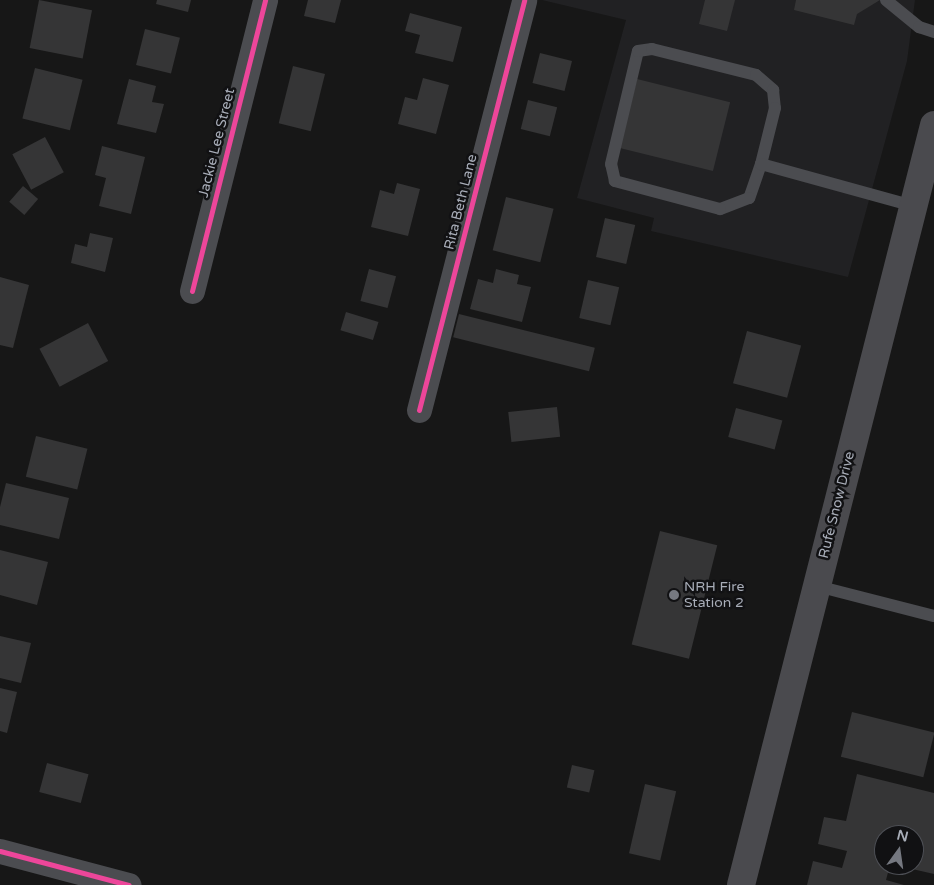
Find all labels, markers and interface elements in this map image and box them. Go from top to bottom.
street label: Jackie Lee Street [195,87,239,199]
street label: Rita Beth Lane [441,153,481,251]
street label: Rufe Snow Drive [816,450,858,560]
place label: NRH Fire Station 2 [684,579,744,612]
marker: NRH Fire Station 2 [668,589,680,601]
north arrow [874,825,924,875]
text: N [895,826,910,846]

